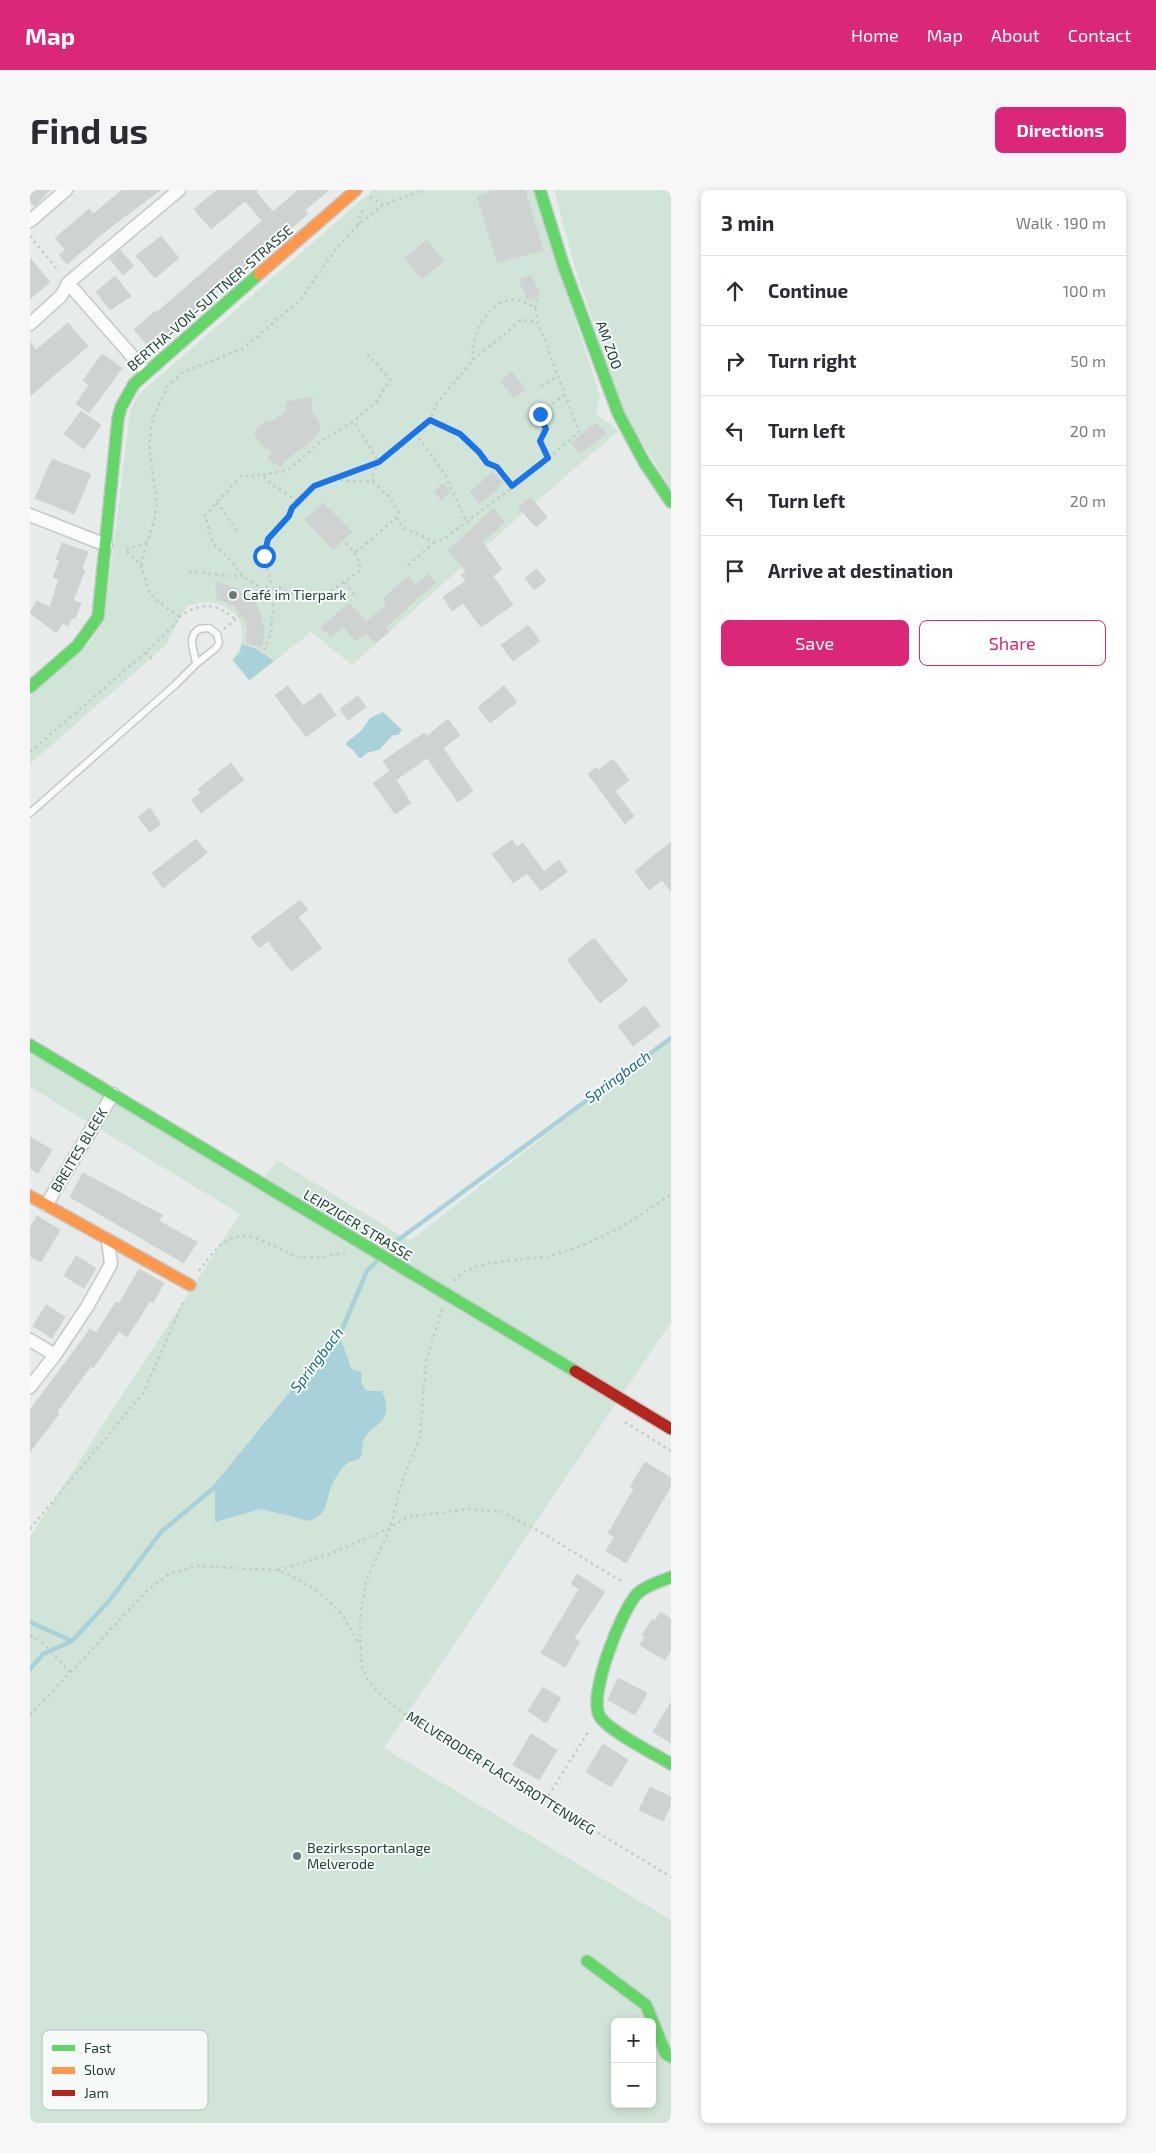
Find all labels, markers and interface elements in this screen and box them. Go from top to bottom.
text: Map [25,21,75,50]
text: Home [851,24,899,46]
text: Map [927,24,963,46]
text: About [991,24,1040,46]
text: Contact [1068,24,1131,46]
button: Directions [995,107,1126,153]
text: Find us [30,109,148,151]
text: 3 min [721,210,774,235]
text: Walk · 190 m [1016,213,1106,232]
street label: BERTHA-VON-SUTTNER-STRASSE [123,221,296,374]
icon: ahead [721,277,749,305]
text: Continue [768,279,848,302]
text: 100 m [1063,281,1106,300]
street label: AM ZOO [593,318,626,372]
icon: right [721,347,749,375]
text: Turn right [768,349,856,372]
text: 50 m [1070,351,1106,370]
route end [529,403,552,426]
icon: left [721,417,749,445]
text: Turn left [768,419,845,442]
text: 20 m [1070,421,1106,440]
icon: left [721,487,749,515]
text: Turn left [768,489,845,512]
text: 20 m [1070,491,1106,510]
route start [253,545,276,568]
icon: arrive [721,557,749,585]
text: Arrive at destination [768,559,953,582]
place label: Café im Tierpark [243,586,346,603]
marker: Café im Tierpark [227,589,239,601]
button: Save [721,620,909,666]
button: Share [919,620,1106,666]
water label: Springbach [581,1046,654,1106]
street label: BREITES BLEEK [47,1104,111,1195]
street label: LEIPZIGER STRASSE [301,1185,416,1264]
water label: Springbach [286,1323,347,1396]
street label: MELVERODER FLACHSROTTENWEG [404,1707,599,1838]
place label: Bezirkssportanlage Melverode [307,1839,431,1872]
marker: Bezirkssportanlage Melverode [291,1850,303,1862]
map controls [611,2018,656,2108]
button: + [611,2018,656,2063]
legend [42,2030,208,2110]
text: Fast [84,2039,111,2056]
text: Slow [84,2061,116,2078]
button: − [611,2063,656,2108]
text: Jam [84,2084,109,2101]

